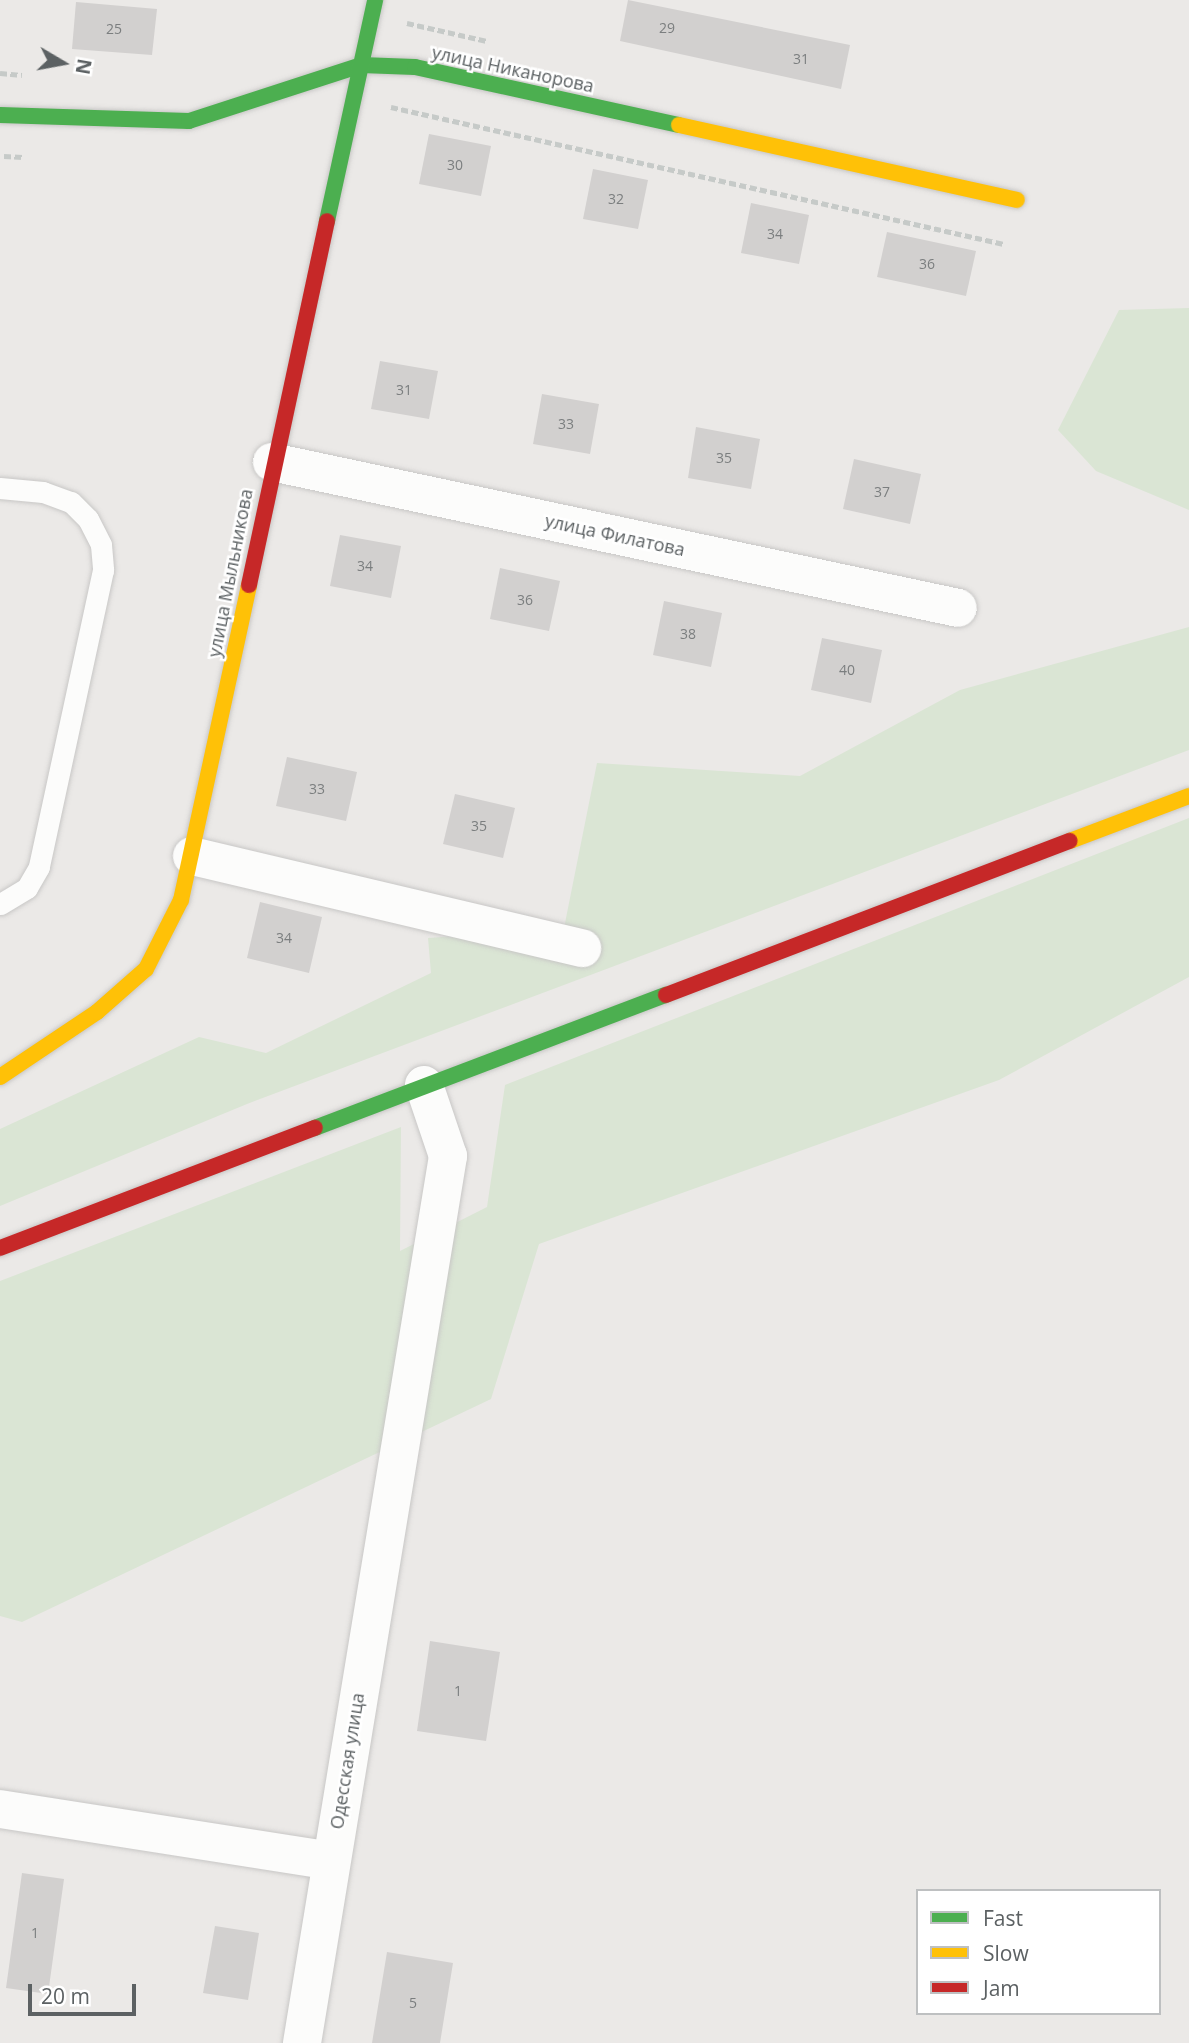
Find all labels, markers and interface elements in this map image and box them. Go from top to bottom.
house number: 29 [659,20,675,36]
house number: 25 [106,21,122,37]
north arrow [28,28,98,98]
street label: улица Никанорова [430,41,596,97]
house number: 31 [793,51,809,67]
text: N [70,57,98,77]
house number: 30 [447,157,463,173]
house number: 32 [608,191,624,207]
house number: 34 [767,226,783,242]
house number: 36 [919,256,935,272]
house number: 31 [396,382,412,398]
house number: 33 [558,416,574,432]
house number: 35 [716,450,732,466]
house number: 37 [874,484,890,500]
street label: улица Мыльникова [203,487,257,659]
street label: улица Филатова [543,510,687,560]
house number: 34 [357,558,373,574]
house number: 36 [517,592,533,608]
house number: 38 [680,626,696,642]
house number: 40 [839,662,855,678]
house number: 33 [309,781,325,797]
house number: 35 [471,818,487,834]
house number: 34 [276,930,292,946]
house number: 1 [454,1683,462,1699]
street label: Одесская улица [326,1691,368,1831]
legend [916,1889,1161,2015]
text: Fast [983,1904,1023,1932]
house number: 1 [31,1925,39,1941]
text: Slow [983,1939,1029,1967]
scale bar [32,1969,140,2013]
text: Jam [983,1974,1020,2002]
text: 20 m [41,1982,90,2010]
house number: 5 [409,1995,417,2011]

